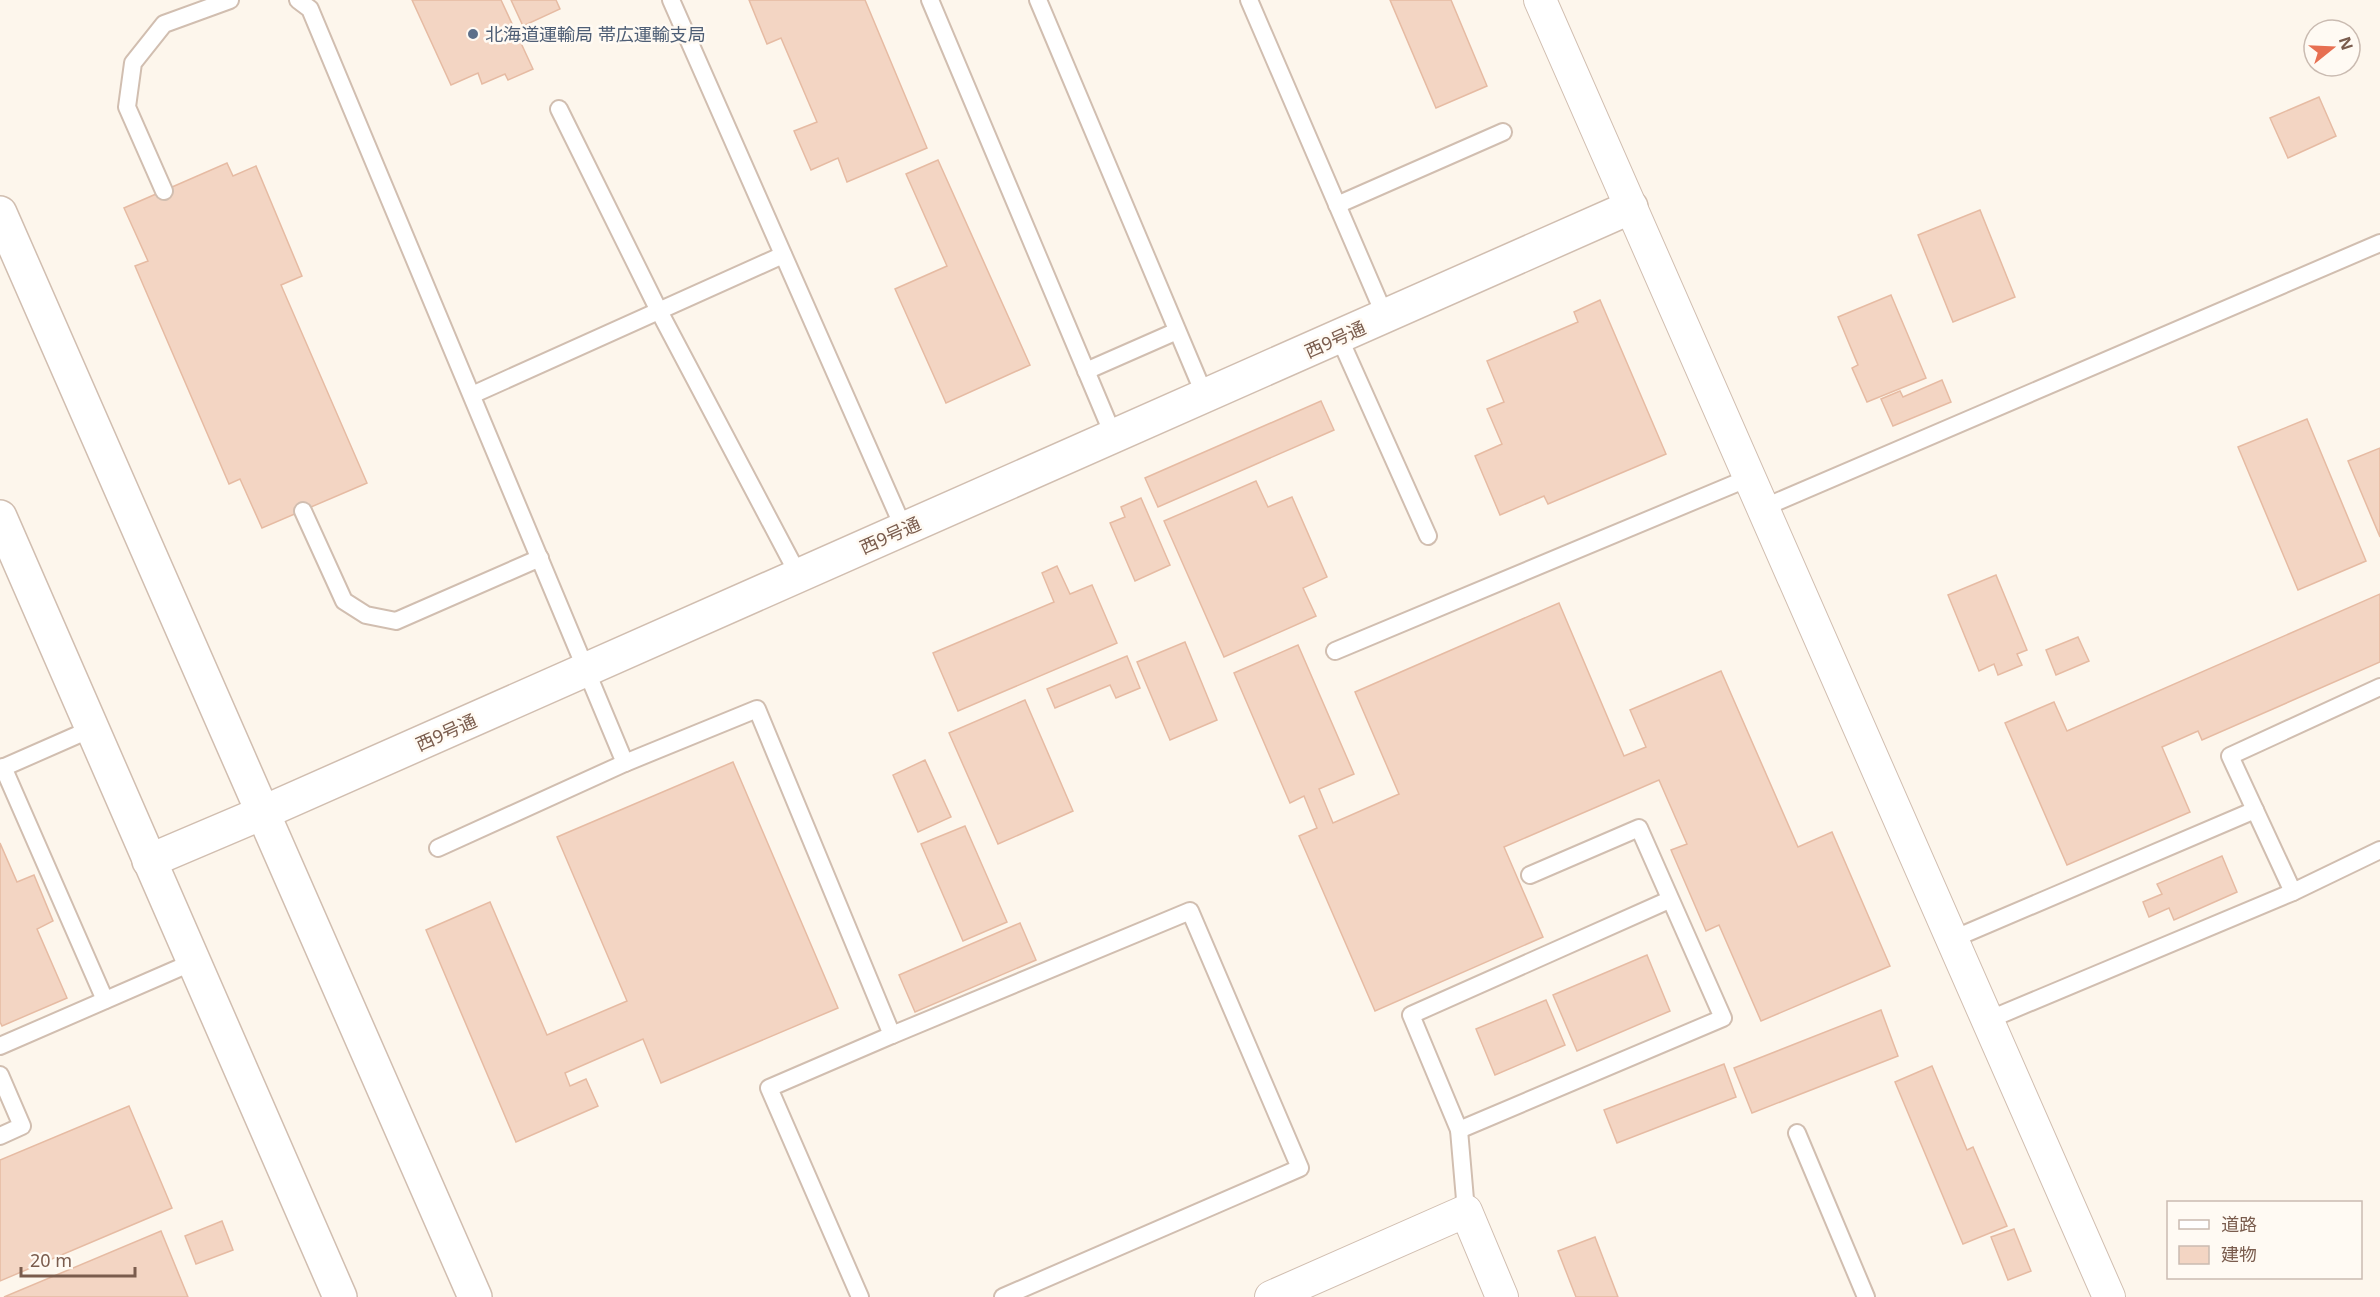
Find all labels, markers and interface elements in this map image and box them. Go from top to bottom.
north arrow [2302,18,2362,78]
place label: 北海道運輸局 帯広運輸支局 [485,22,706,46]
marker: 北海道運輸局 帯広運輸支局 [466,27,480,41]
text: N [2334,34,2359,53]
street label: 西9号通 [1301,315,1369,363]
street label: 西9号通 [856,511,924,559]
street label: 西9号通 [412,708,480,756]
legend [2167,1201,2362,1279]
text: 道路 [2221,1212,2257,1236]
scale bar [21,1240,135,1278]
text: 建物 [2221,1242,2257,1266]
text: 20 m [30,1248,72,1272]

